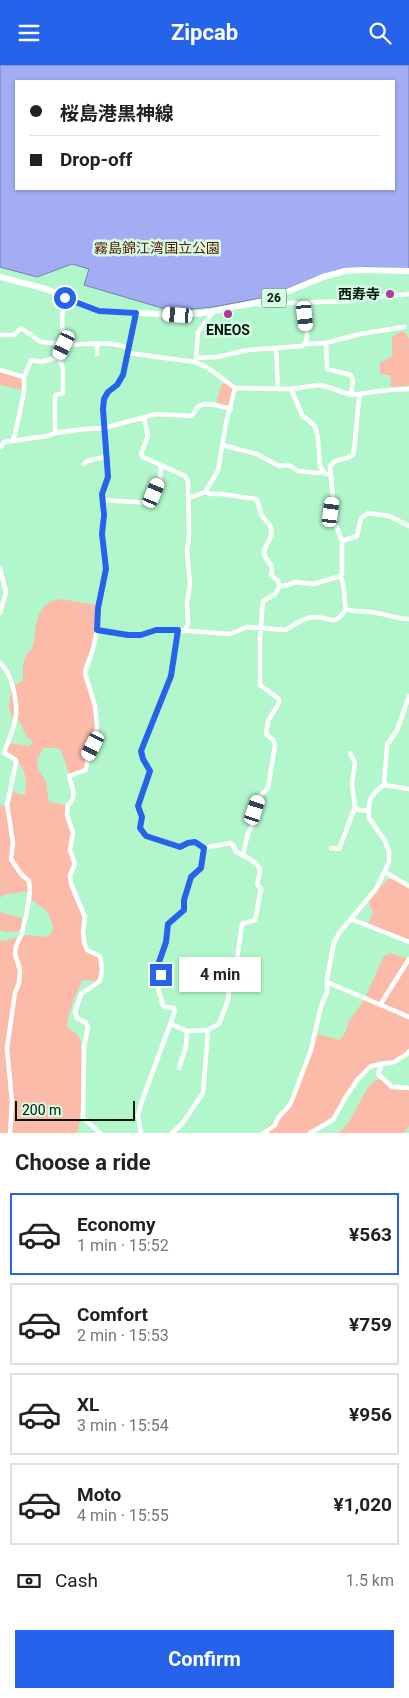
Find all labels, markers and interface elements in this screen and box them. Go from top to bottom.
icon: menu [15,19,43,47]
icon: search [366,19,394,47]
text: Zipcab [171,20,238,45]
text: 桜島港黒神線 [60,102,174,125]
text: Drop-off [60,148,132,171]
park label: 霧島錦江湾国立公園 [94,240,220,256]
place label: 西寿寺 [338,286,380,302]
route start [54,287,76,309]
marker: 西寿寺 [384,288,396,300]
road number: 26 [262,289,286,307]
car [295,300,314,332]
car [162,306,193,324]
marker: ENEOS [222,308,234,320]
place label: ENEOS [206,322,250,338]
car [50,328,77,362]
car [141,476,166,510]
car [321,496,340,528]
car [79,729,106,763]
car [243,793,266,827]
callout: 4 min [178,957,261,993]
route end [150,964,172,986]
text: 4 min [200,965,240,984]
scale bar [15,1098,135,1121]
text: 200 m [22,1102,61,1118]
text: Choose a ride [15,1150,151,1175]
icon: car [17,1212,62,1257]
text: Economy [77,1213,156,1236]
text: ¥563 [349,1223,392,1246]
text: 1 min · 15:52 [77,1236,169,1255]
icon: car [17,1302,62,1347]
text: Comfort [77,1303,148,1326]
text: ¥759 [349,1313,392,1336]
text: 2 min · 15:53 [77,1326,169,1345]
icon: car [17,1392,62,1437]
text: XL [77,1393,99,1416]
text: ¥956 [349,1403,392,1426]
text: 3 min · 15:54 [77,1416,169,1435]
icon: car [17,1482,62,1527]
text: Moto [77,1483,121,1506]
text: ¥1,020 [334,1493,392,1516]
text: 4 min · 15:55 [77,1506,169,1525]
icon: cash [15,1567,43,1595]
text: Cash [55,1569,98,1592]
text: 1.5 km [346,1571,394,1590]
button: Confirm [15,1630,394,1688]

